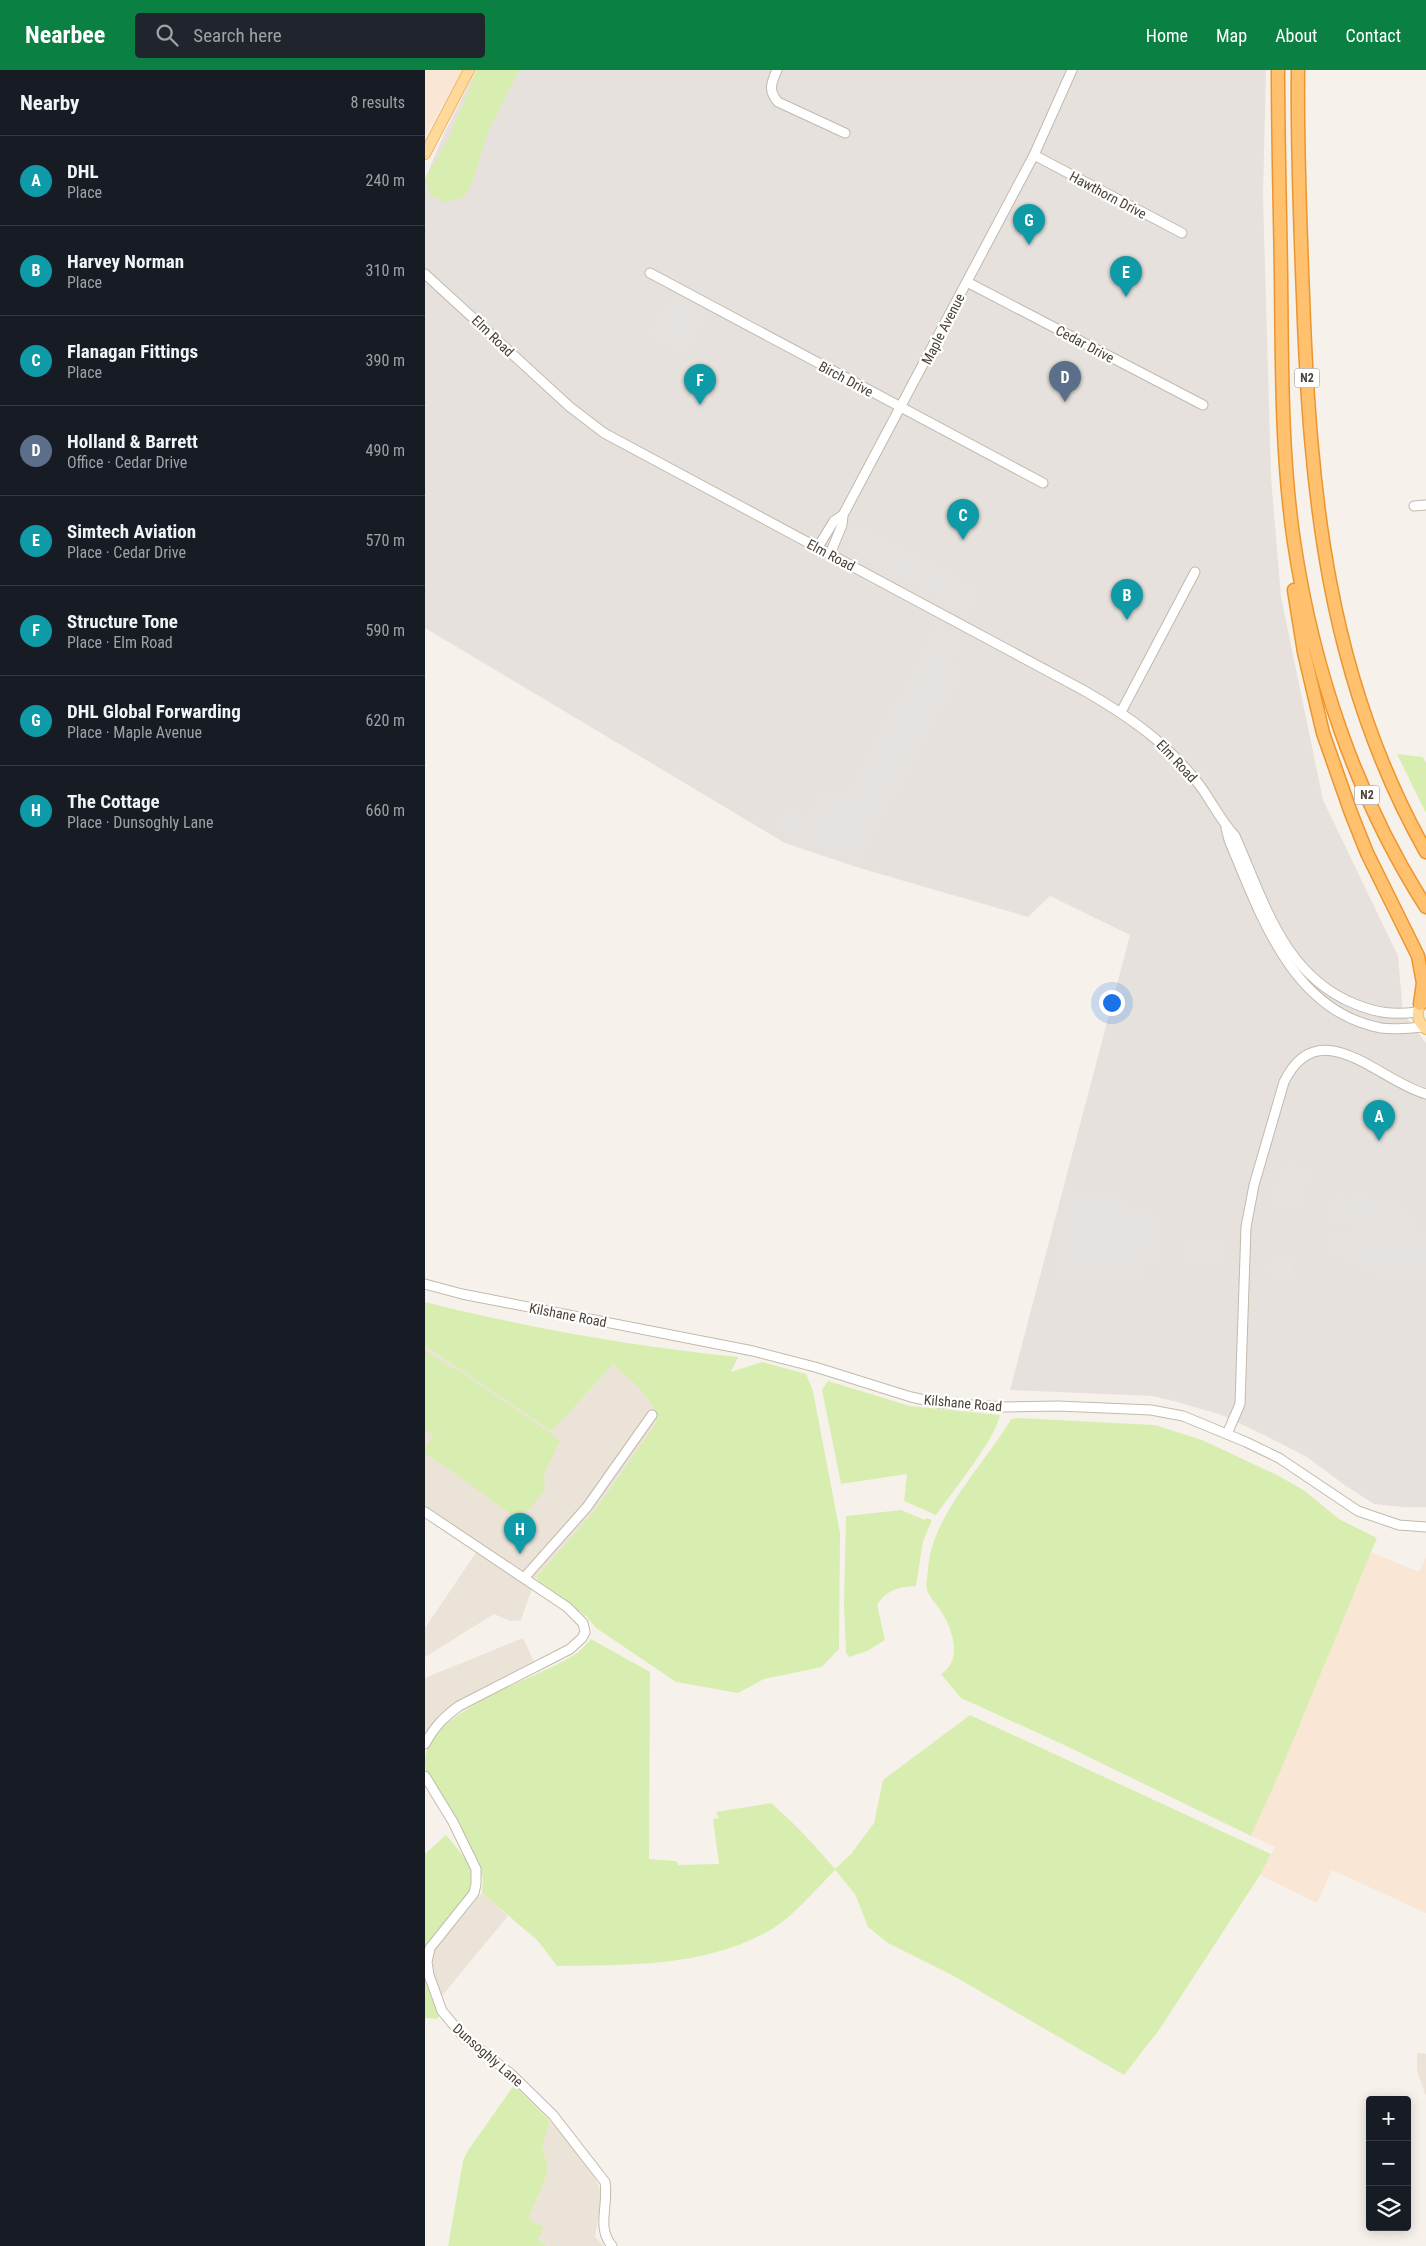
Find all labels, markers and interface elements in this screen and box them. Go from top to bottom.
search box [135,13,485,58]
text: Nearbee [25,21,105,49]
icon: search [153,21,181,49]
text: Search here [193,24,282,47]
text: Home [1146,25,1188,46]
text: Map [1216,25,1247,46]
text: About [1275,25,1317,46]
text: Contact [1345,25,1401,46]
text: Nearby [20,91,79,115]
text: 8 results [350,93,405,112]
text: DHL [67,160,99,183]
street label: Hawthorn Drive [1067,168,1149,222]
text: A [31,171,41,190]
text: 240 m [366,171,405,190]
text: Place [67,183,102,202]
pin: G [1013,204,1045,245]
text: Harvey Norman [67,250,184,273]
pin: E [1110,256,1142,297]
text: B [32,261,40,280]
text: 310 m [366,261,405,280]
text: Place [67,273,102,292]
street label: Maple Avenue [918,290,968,367]
street label: Elm Road [469,312,517,360]
street label: Cedar Drive [1053,322,1117,366]
text: Flanagan Fittings [67,340,198,363]
text: C [31,351,41,370]
text: 390 m [366,351,405,370]
street label: Birch Drive [816,358,876,400]
pin: D [1049,361,1081,402]
text: Place [67,363,102,382]
pin: F [684,364,716,405]
road number: N2 [1295,368,1319,388]
text: Holland & Barrett [67,430,198,453]
text: D [31,441,41,460]
text: 490 m [366,441,405,460]
text: Office · Cedar Drive [67,453,187,472]
pin: C [947,499,979,540]
text: Simtech Aviation [67,520,196,543]
text: E [32,531,40,550]
text: 570 m [366,531,405,550]
street label: Elm Road [804,536,858,574]
text: Place · Cedar Drive [67,543,186,562]
pin: B [1111,579,1143,620]
text: Structure Tone [67,610,178,633]
text: F [32,621,40,640]
text: 590 m [366,621,405,640]
text: Place · Elm Road [67,633,173,652]
text: DHL Global Forwarding [67,700,241,723]
text: G [31,711,41,730]
text: 620 m [366,711,405,730]
text: Place · Maple Avenue [67,723,202,742]
street label: Elm Road [1153,737,1201,785]
road number: N2 [1355,786,1379,804]
text: The Cottage [67,790,160,813]
text: H [31,801,41,820]
text: 660 m [366,801,405,820]
text: Place · Dunsoghly Lane [67,813,213,832]
your location [1099,990,1125,1016]
pin: A [1363,1100,1395,1141]
street label: Kilshane Road [528,1300,608,1330]
street label: Kilshane Road [923,1392,1003,1414]
pin: H [504,1513,536,1554]
street label: Dunsoghly Lane [450,2020,527,2090]
map controls [1366,2096,1411,2231]
button: + [1366,2096,1411,2141]
button: − [1366,2141,1411,2186]
button: layers [1366,2186,1411,2231]

